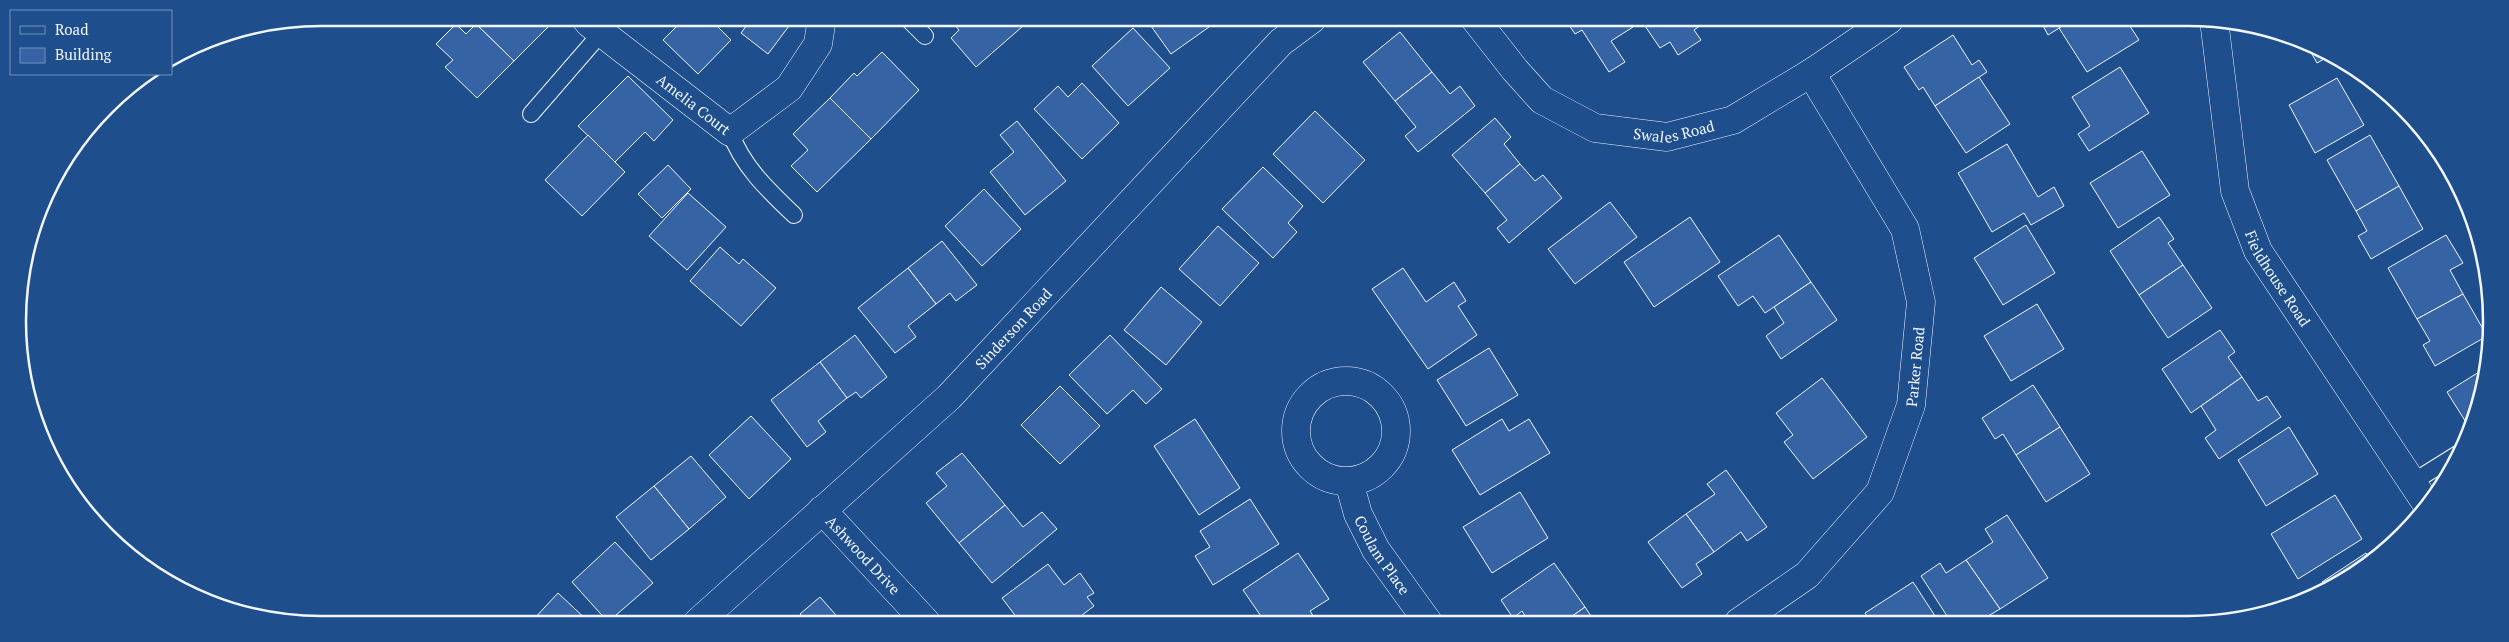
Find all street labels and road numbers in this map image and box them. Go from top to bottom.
street label: Amelia Court [653,69,735,139]
street label: Swales Road [1632,115,1716,147]
street label: Fieldhouse Road [2241,227,2315,330]
street label: Sinderson Road [970,284,1056,373]
street label: Parker Road [1901,326,1929,408]
street label: Ashwood Drive [822,511,905,598]
street label: Coulam Place [1350,512,1415,599]

